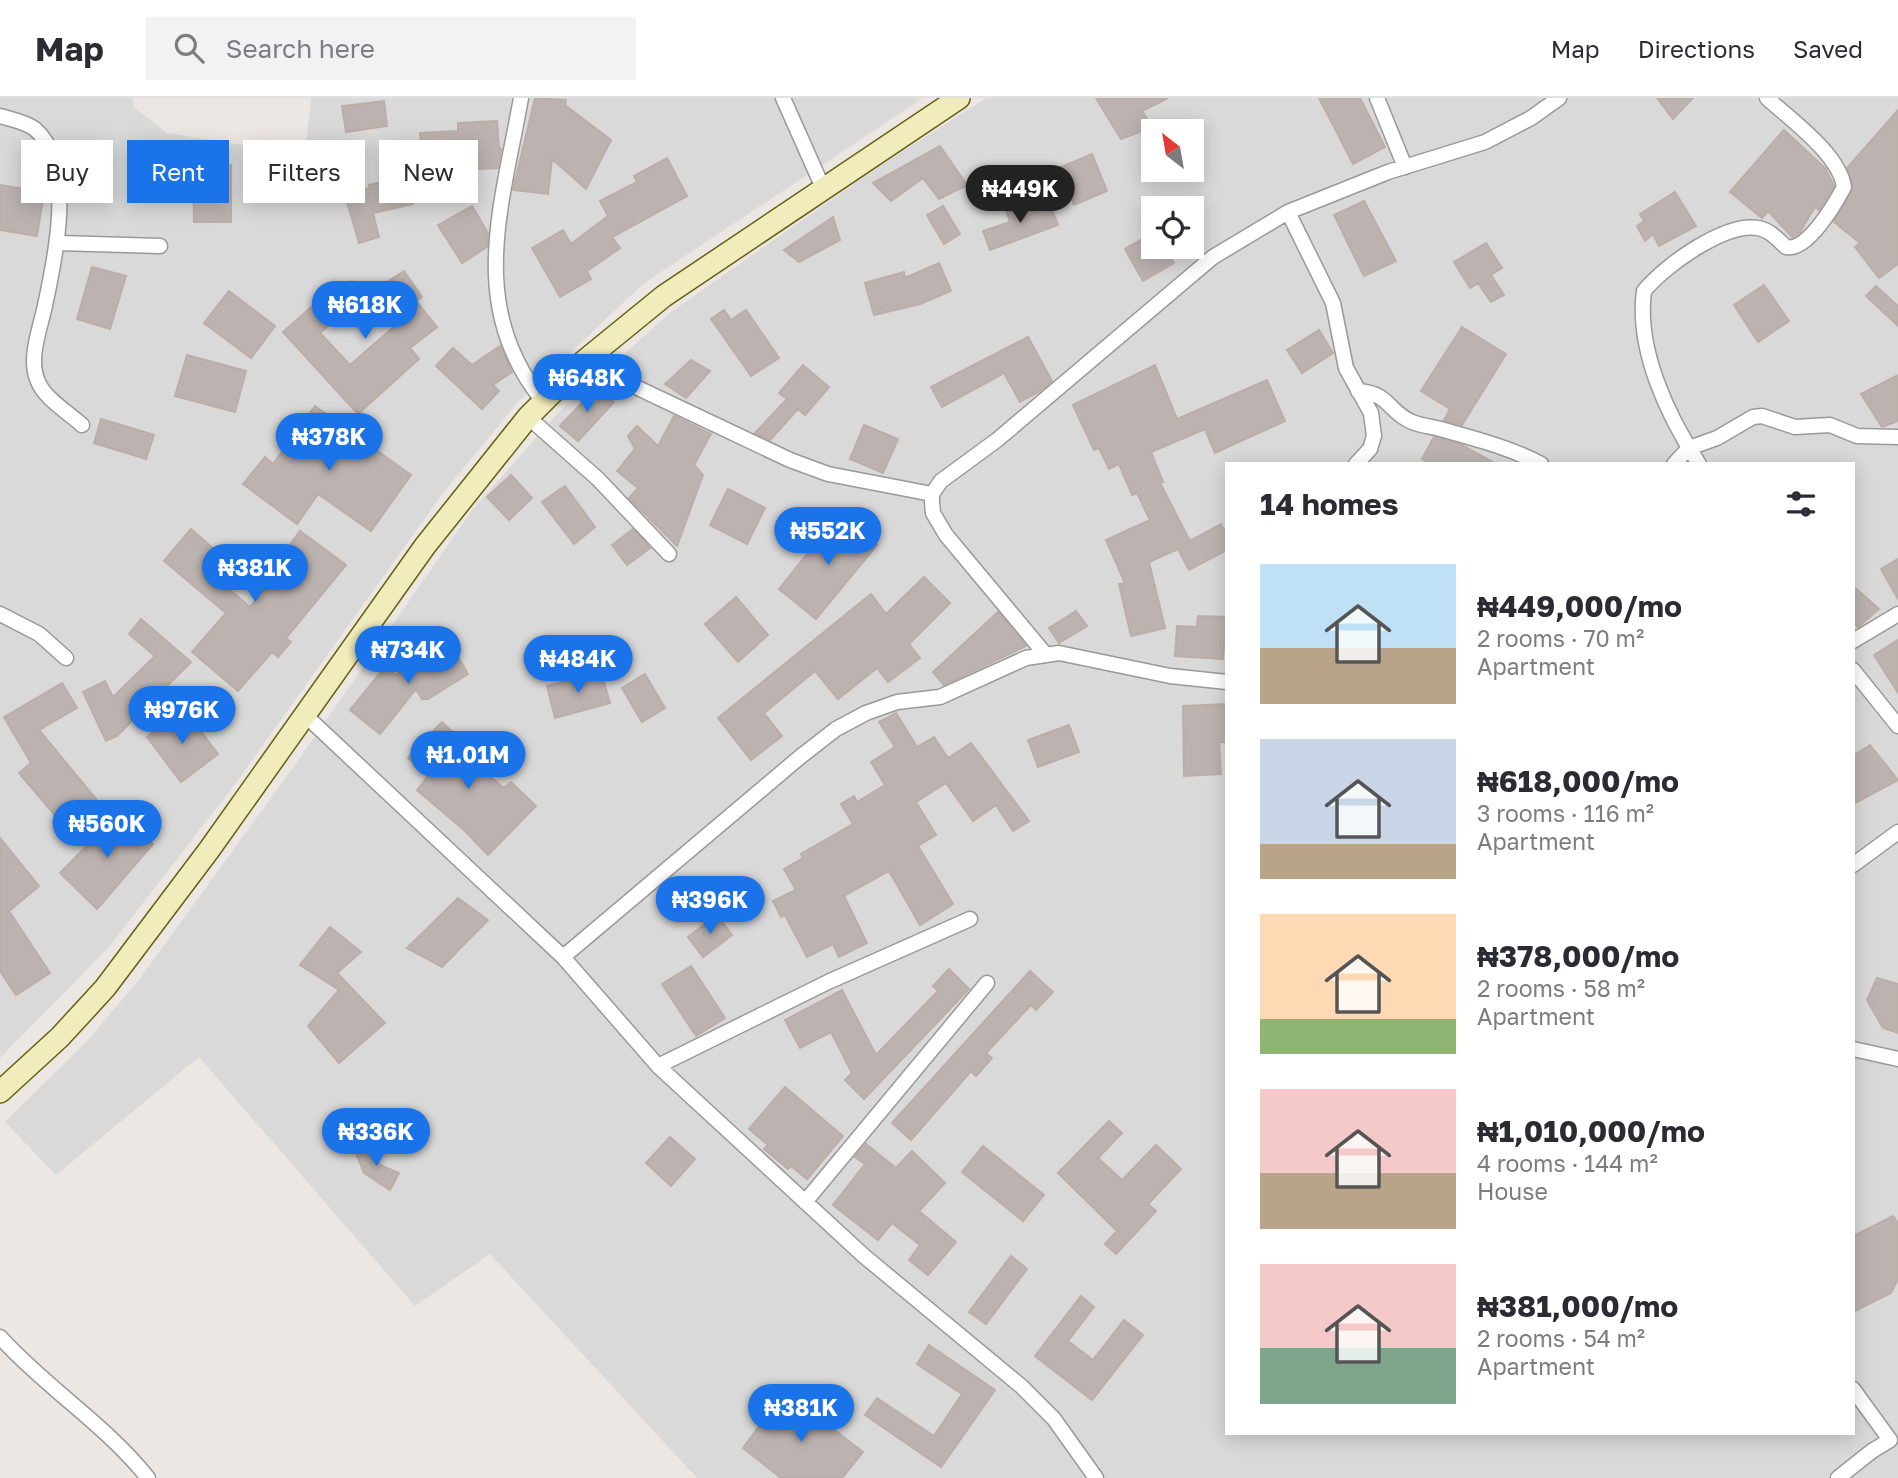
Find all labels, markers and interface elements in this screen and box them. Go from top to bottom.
search box [146,17,636,80]
text: Map [35,29,104,68]
icon: search [170,29,208,67]
text: Search here [226,33,375,64]
text: Map [1551,34,1600,63]
text: Directions [1638,34,1755,63]
text: Saved [1793,34,1863,63]
north arrow [1141,119,1204,182]
map controls [1141,119,1204,259]
chip: Buy [21,140,113,203]
chip: Rent [127,140,229,203]
chip: Filters [243,140,365,203]
chip: New [379,140,478,203]
pin: ₦449K [971,166,1069,225]
text: ₦449K [982,174,1058,202]
button: locate [1141,196,1204,259]
pin: ₦618K [316,282,414,341]
text: ₦618K [328,290,402,318]
pin: ₦648K [538,354,636,414]
text: ₦648K [549,363,626,391]
pin: ₦378K [280,414,378,473]
text: ₦378K [292,422,366,450]
icon: filters [1782,485,1820,523]
text: 14 homes [1260,486,1399,522]
pin: ₦552K [779,508,877,567]
text: ₦552K [790,516,866,544]
pin: ₦381K [206,545,304,604]
text: ₦381K [218,553,292,581]
text: ₦449,000/mo [1477,588,1682,624]
icon: home [1316,592,1400,676]
text: 2 rooms · 70 m² [1477,624,1644,652]
pin: ₦734K [359,626,457,686]
text: ₦734K [371,635,445,663]
pin: ₦484K [529,636,627,695]
text: ₦484K [540,644,616,672]
text: Apartment [1477,652,1595,680]
pin: ₦976K [133,686,231,746]
text: ₦976K [144,695,220,723]
pin: ₦1.01M [411,732,525,791]
text: ₦1.01M [426,740,510,768]
text: ₦618,000/mo [1477,763,1679,799]
icon: home [1316,767,1400,851]
text: 3 rooms · 116 m² [1477,799,1654,827]
pin: ₦560K [58,800,156,860]
text: ₦560K [69,809,145,837]
text: Apartment [1477,827,1595,855]
pin: ₦396K [661,876,759,936]
text: ₦396K [672,885,748,913]
text: ₦378,000/mo [1477,938,1679,974]
icon: home [1316,942,1400,1026]
text: 2 rooms · 58 m² [1477,974,1645,1002]
text: Apartment [1477,1002,1595,1030]
pin: ₦336K [327,1108,425,1168]
text: ₦1,010,000/mo [1477,1113,1705,1149]
text: ₦336K [338,1117,414,1145]
icon: home [1316,1117,1400,1201]
text: 4 rooms · 144 m² [1477,1149,1658,1177]
text: House [1477,1177,1548,1205]
text: ₦381,000/mo [1477,1288,1678,1324]
icon: home [1316,1292,1400,1376]
text: 2 rooms · 54 m² [1477,1324,1645,1352]
text: Apartment [1477,1352,1595,1380]
pin: ₦381K [752,1384,850,1444]
text: ₦381K [764,1393,838,1421]

